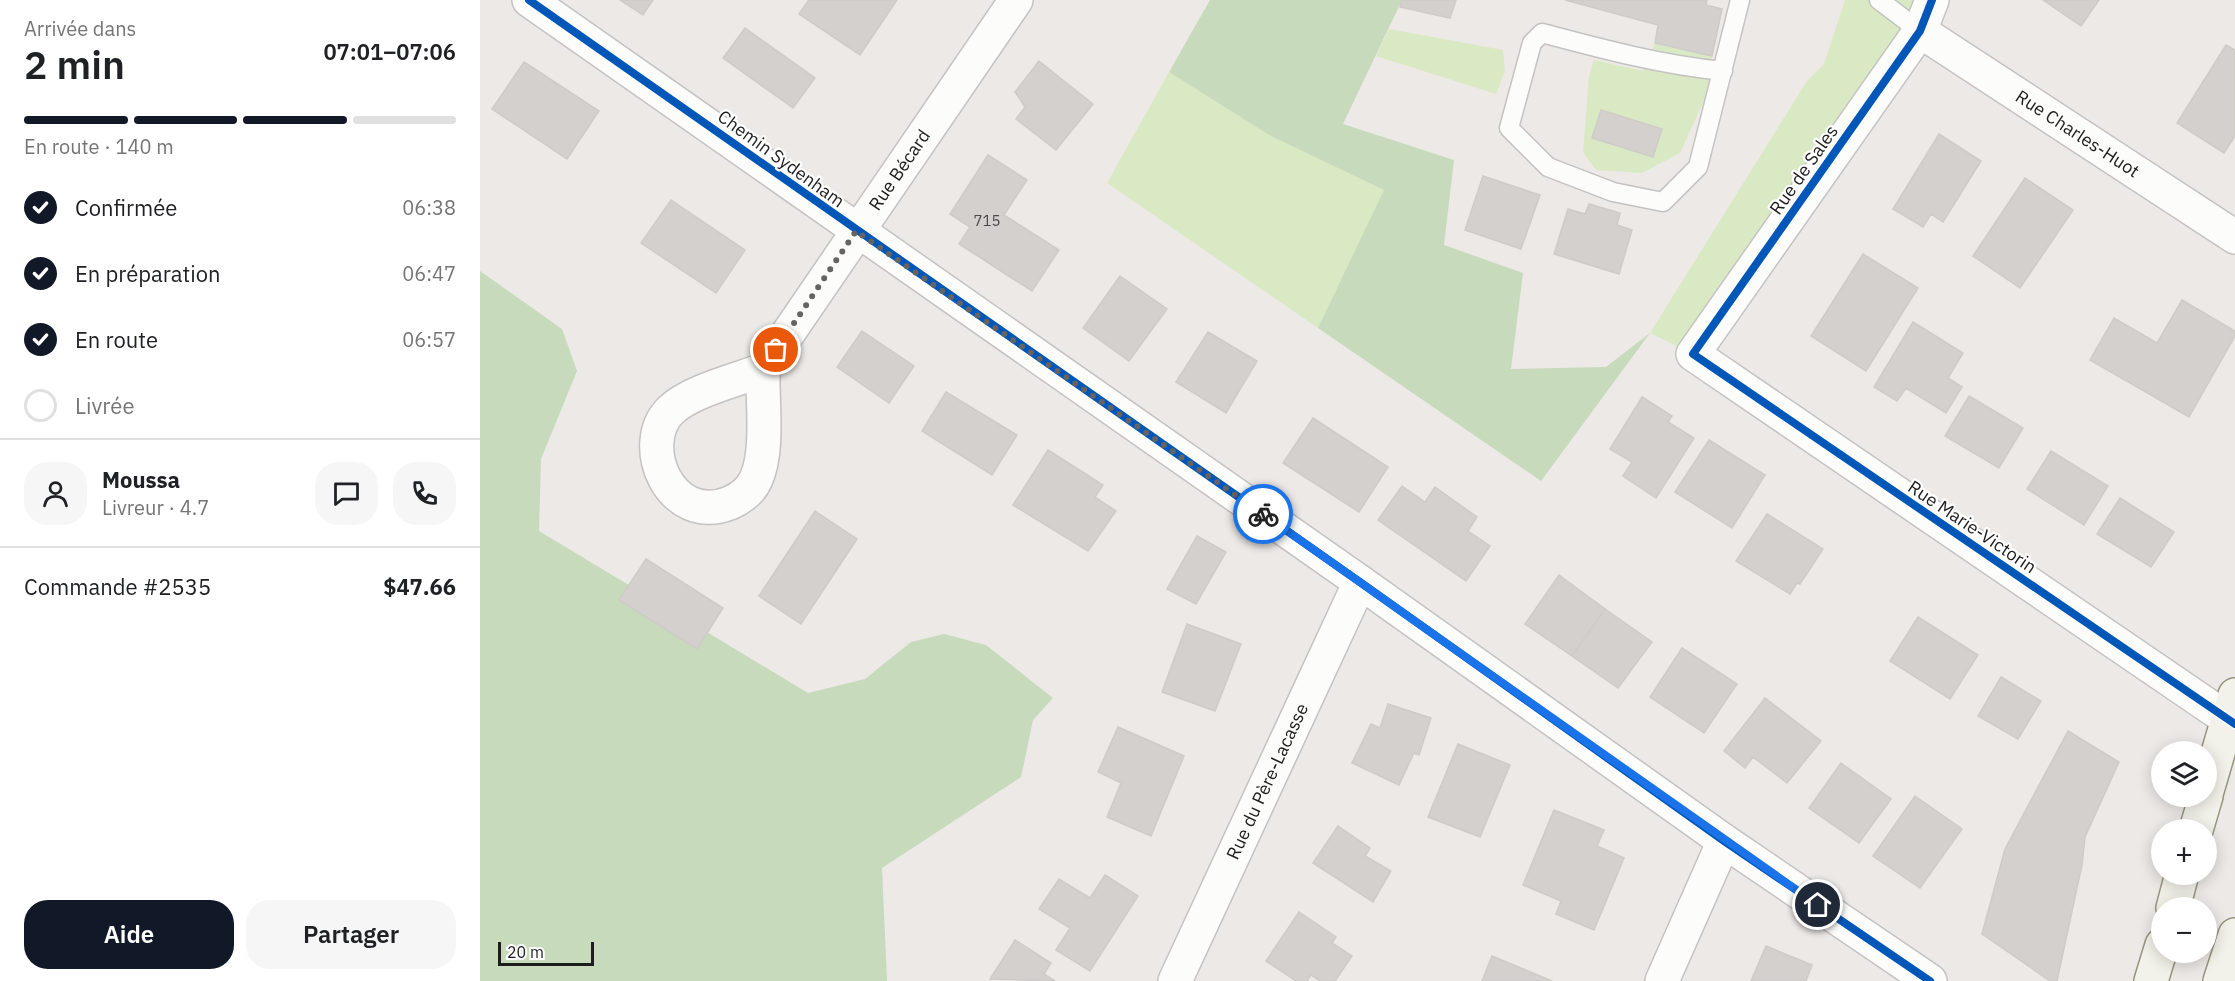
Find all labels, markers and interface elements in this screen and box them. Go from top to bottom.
text: Arrivée dans [24,15,136,42]
text: 07:01–07:06 [323,37,456,66]
text: 2 min [24,39,125,90]
street label: Rue Charles-Huot [2011,85,2144,182]
street label: Chemin Sydenham [713,105,849,212]
street label: Rue de Sales [1764,120,1843,219]
street label: Rue Bécard [863,125,935,215]
text: En route · 140 m [24,133,174,160]
icon: check [24,191,57,224]
text: Confirmée [75,193,177,222]
text: 06:38 [402,194,456,221]
house number: 715 [973,211,1001,230]
icon: check [24,257,57,290]
text: En préparation [75,259,221,288]
text: 06:47 [402,260,456,287]
icon: check [24,323,57,356]
pin [750,324,801,375]
text: En route [75,325,158,354]
text: 06:57 [402,326,456,353]
icon: bag [759,333,792,366]
text: Livrée [75,391,134,420]
button: person [24,462,87,525]
button: chat [315,462,378,525]
button: phone [393,462,456,525]
text: Moussa [102,465,180,494]
street label: Rue Marie-Victorin [1904,475,2041,578]
courier [1233,484,1293,544]
text: Livreur · 4.7 [102,494,209,521]
icon: bike [1247,498,1280,531]
text: Commande #2535 [24,572,211,601]
text: $47.66 [383,572,456,601]
street label: Rue du Père-Lacasse [1221,699,1313,863]
map controls [2151,741,2217,963]
button: layers [2151,741,2217,807]
button: + [2151,819,2217,885]
pin [1792,879,1843,930]
icon: home [1801,888,1834,921]
button: − [2151,897,2217,963]
button: Aide [24,900,234,969]
button: Partager [246,900,456,969]
scale bar [498,939,594,966]
text: 20 m [507,942,544,962]

